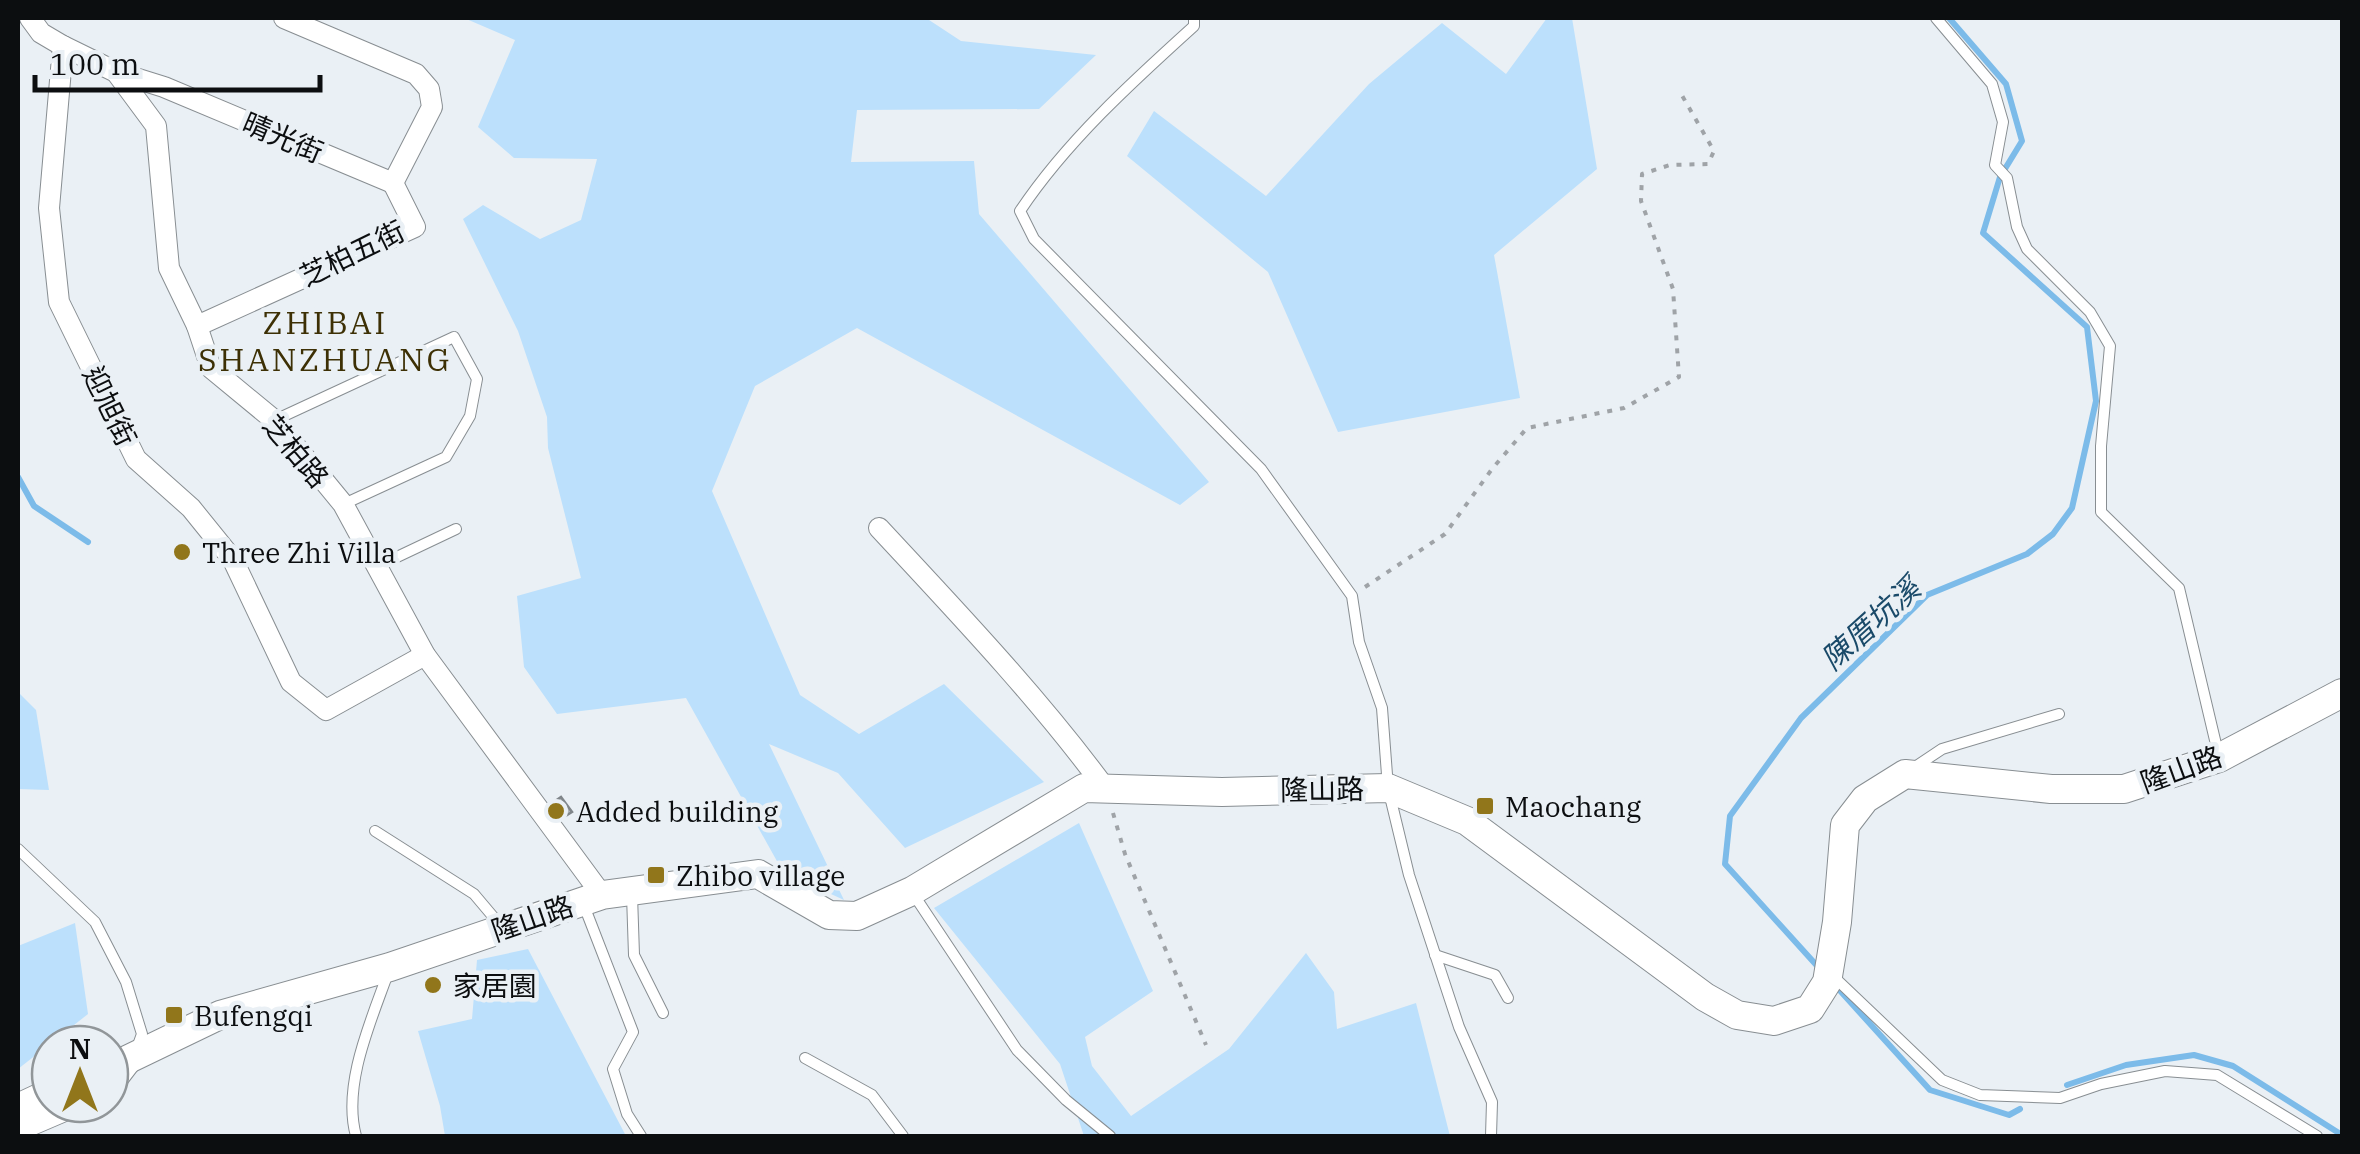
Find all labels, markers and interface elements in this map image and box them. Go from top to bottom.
scale bar [35,30,320,92]
text: 100 m [50,44,140,83]
street label: 晴光街 [237,104,329,170]
street label: 芝柏五街 [294,212,410,294]
district label: ZHIBAI SHANZHUANG [198,301,452,380]
street label: 迎旭街 [75,360,145,452]
street label: 芝柏路 [255,407,337,495]
place label: Three Zhi Villa [202,534,396,571]
marker: Three Zhi Villa [171,541,193,563]
water label: 陳厝坑溪 [1812,566,1931,678]
street label: 隆山路 [2135,737,2227,801]
street label: 隆山路 [1280,770,1364,808]
place label: Maochang [1505,788,1641,825]
place label: Added building [576,793,778,830]
marker: Maochang [1474,795,1496,817]
marker: Added building [545,800,567,822]
place label: Zhibo village [676,857,845,894]
marker: Zhibo village [645,864,667,886]
street label: 隆山路 [486,887,578,949]
place label: 家居園 [453,967,537,1004]
marker: 家居園 [422,974,444,996]
place label: Bufengqi [194,997,313,1034]
marker: Bufengqi [163,1004,185,1026]
north arrow [30,1024,130,1124]
text: N [69,1030,91,1067]

